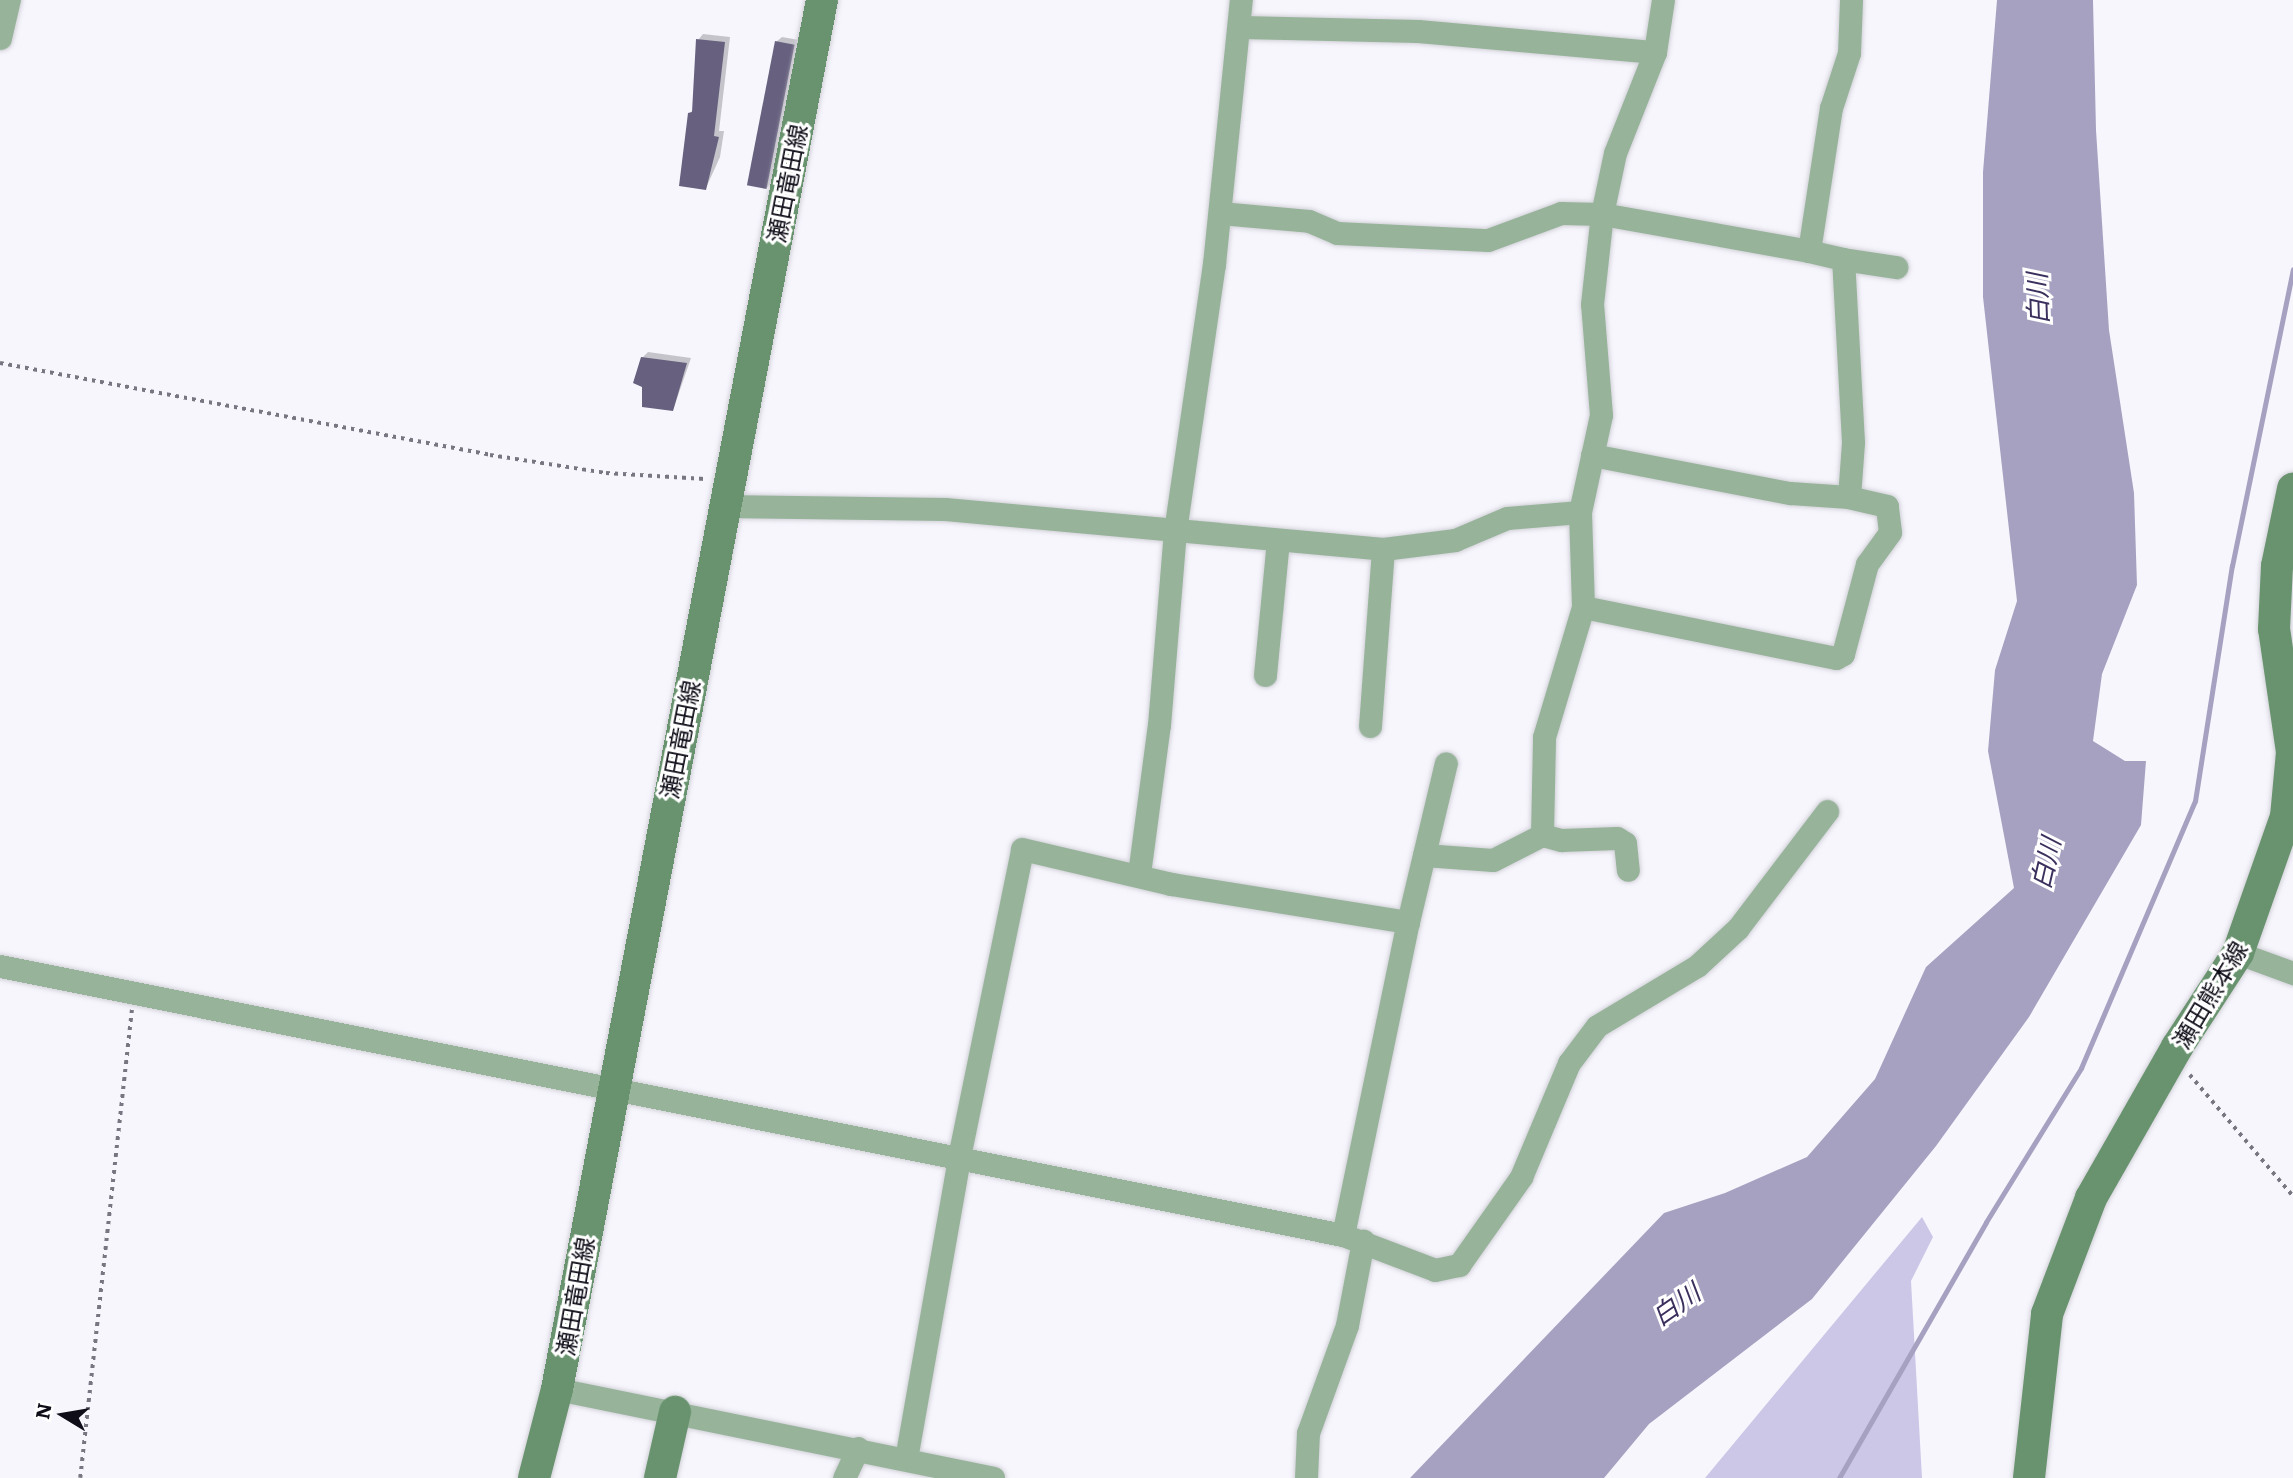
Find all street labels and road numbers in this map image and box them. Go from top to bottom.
street label: 瀬田竜田線 [760,121,812,245]
street label: 瀬田竜田線 [653,677,705,801]
street label: 瀬田熊本線 [2166,935,2252,1053]
street label: 瀬田竜田線 [549,1234,599,1358]

